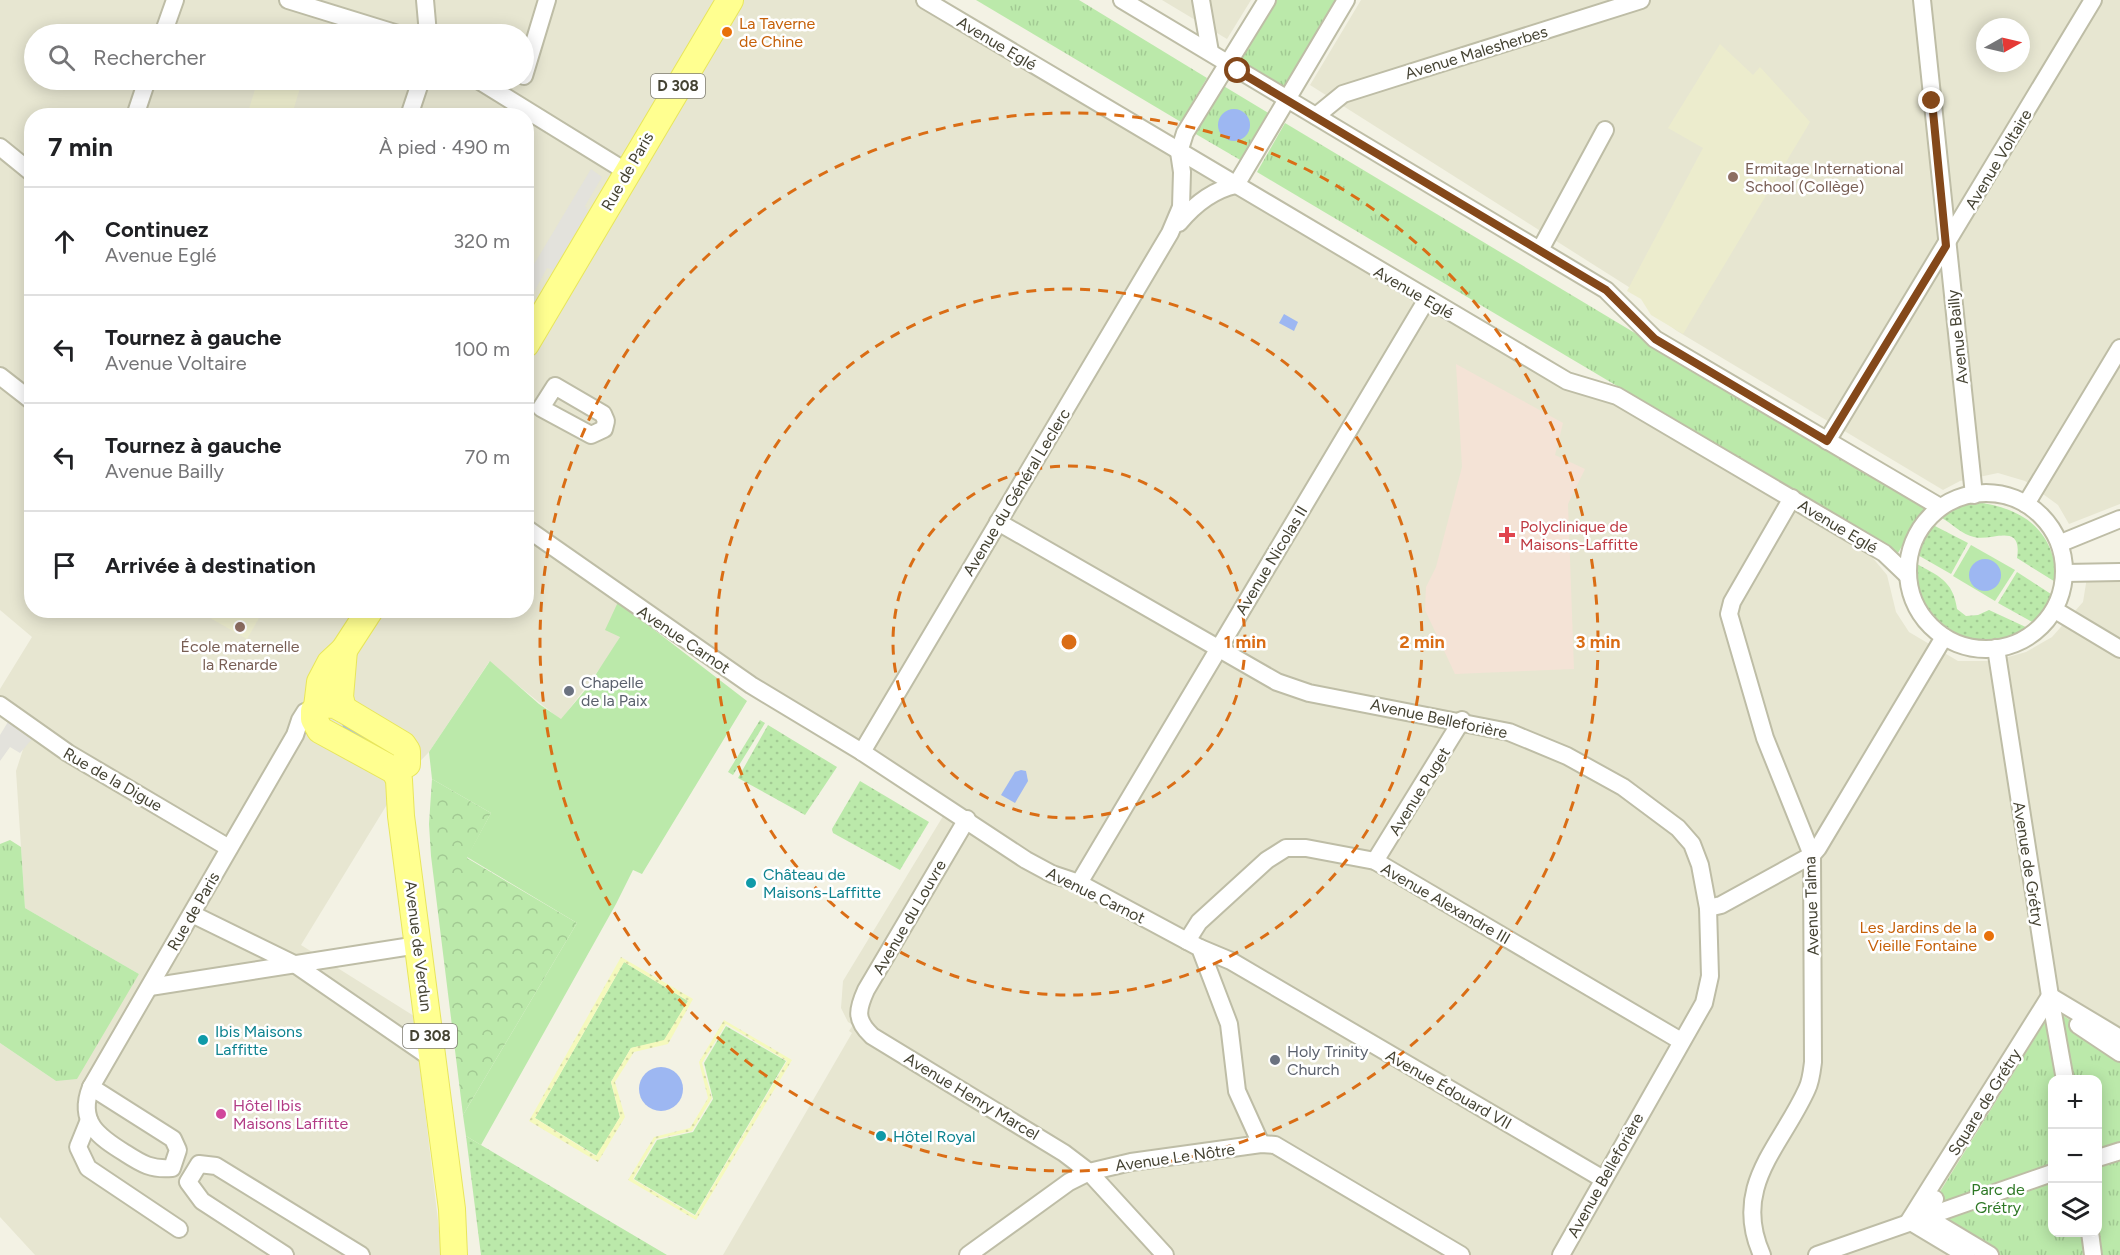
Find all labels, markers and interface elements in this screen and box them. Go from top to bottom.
street label: Avenue Eglé [954,12,1040,75]
place label: La Taverne de Chine [739,14,816,51]
north arrow [1976,18,2030,72]
street label: Avenue Malesherbes [1403,22,1550,83]
search box [24,24,534,90]
marker: La Taverne de Chine [720,25,734,39]
icon: search [45,41,78,74]
text: Rechercher [93,44,206,71]
route start [1224,57,1250,83]
road number: D 308 [651,74,705,98]
route end [1918,87,1944,113]
street label: Avenue Voltaire [1961,106,2036,213]
street label: Rue de Paris [597,129,658,214]
text: 7 min [48,131,113,163]
text: À pied · 490 m [379,135,510,159]
place label: Ermitage International School (Collège) [1745,159,1904,196]
marker: Ermitage International School (Collège) [1726,170,1740,184]
text: Continuez [105,216,209,243]
icon: ahead [48,225,81,258]
text: 320 m [453,229,510,253]
text: Avenue Eglé [105,243,217,267]
street label: Avenue Eglé [1370,262,1457,323]
street label: Avenue Bailly [1943,288,1972,385]
text: Tournez à gauche [105,324,281,351]
icon: left [48,333,81,366]
text: 100 m [454,337,510,361]
text: Avenue Voltaire [105,351,247,375]
street label: Avenue du Général Leclerc [959,405,1074,579]
text: Tournez à gauche [105,432,281,459]
icon: left [48,441,81,474]
text: 70 m [464,445,510,469]
text: Avenue Bailly [105,459,224,483]
street label: Avenue Eglé [1795,495,1881,558]
street label: Avenue Nicolas II [1231,502,1311,618]
place label: Polyclinique de Maisons-Laffitte [1520,517,1638,554]
marker: Polyclinique de Maisons-Laffitte [1498,526,1516,544]
icon: arrive [48,549,81,582]
text: Arrivée à destination [105,552,316,579]
street label: Avenue Carnot [634,602,734,677]
marker: École maternelle la Renarde [233,620,247,634]
text: 1 min [1224,631,1266,653]
text: 2 min [1399,631,1445,653]
text: 3 min [1576,631,1620,653]
centre of rings [1059,632,1079,652]
place label: École maternelle la Renarde [181,637,300,674]
place label: Chapelle de la Paix [581,673,648,710]
marker: Chapelle de la Paix [562,684,576,698]
street label: Avenue Belleforière [1369,695,1509,742]
street label: Rue de la Digue [60,743,166,816]
street label: Avenue Puget [1385,744,1454,839]
street label: Avenue de Grétry [2009,800,2048,929]
street label: Avenue du Louvre [869,856,950,978]
street label: Avenue Talma [1800,856,1823,956]
street label: Avenue Alexandre III [1378,859,1514,948]
street label: Avenue Carnot [1043,863,1148,928]
place label: Château de Maisons-Laffitte [763,865,881,902]
street label: Rue de Paris [163,869,224,954]
marker: Château de Maisons-Laffitte [744,876,758,890]
street label: Avenue de Verdun [401,879,436,1013]
place label: Les Jardins de la Vieille Fontaine [1860,918,1977,955]
marker: Les Jardins de la Vieille Fontaine [1982,929,1996,943]
place label: Ibis Maisons Laffitte [215,1022,302,1059]
road number: D 308 [403,1024,457,1048]
marker: Ibis Maisons Laffitte [196,1033,210,1047]
place label: Holy Trinity Church [1287,1042,1369,1079]
street label: Square de Grétry [1944,1045,2025,1159]
street label: Avenue Édouard VII [1383,1046,1515,1133]
street label: Avenue Henry Marcel [901,1049,1042,1144]
marker: Holy Trinity Church [1268,1053,1282,1067]
map controls [2048,1075,2102,1237]
button: + [2048,1075,2102,1129]
place label: Hôtel Ibis Maisons Laffitte [233,1096,349,1133]
marker: Hôtel Ibis Maisons Laffitte [214,1107,228,1121]
street label: Avenue Belleforière [1563,1109,1648,1241]
place label: Hôtel Royal [893,1127,976,1146]
marker: Hôtel Royal [874,1129,888,1143]
button: − [2048,1129,2102,1183]
street label: Avenue Le Nôtre [1114,1140,1237,1175]
park label: Parc de Grétry [1971,1180,2025,1217]
button: layers [2048,1183,2102,1237]

